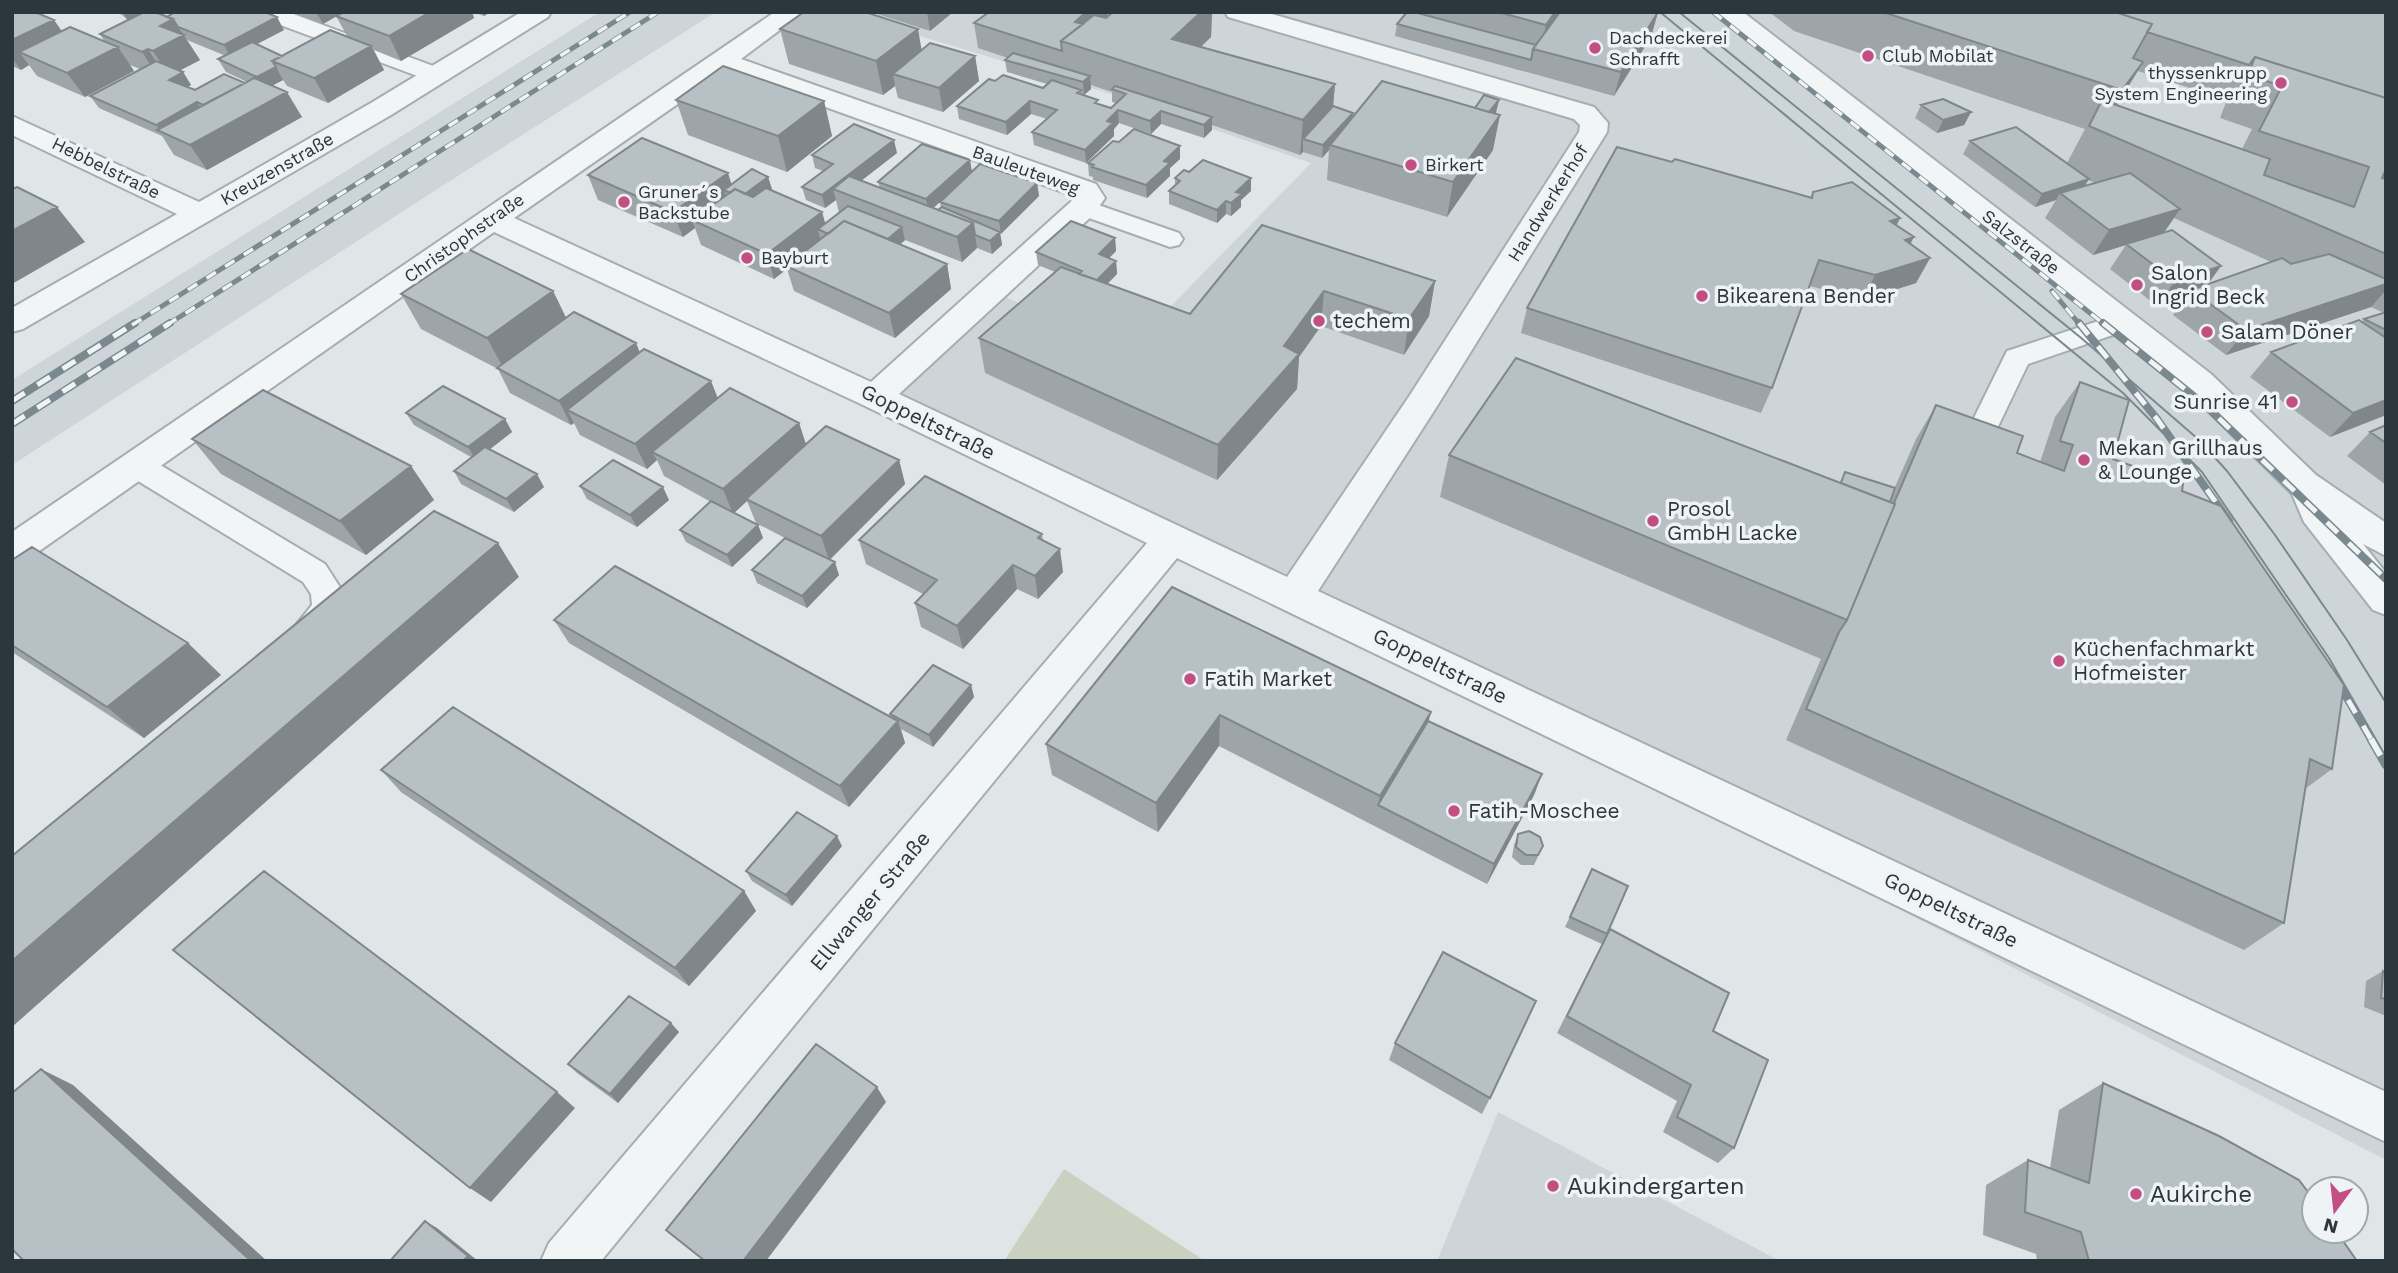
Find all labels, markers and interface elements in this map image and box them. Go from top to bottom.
place label: Dachdeckerei Schrafft [1609,27,1728,69]
marker: Dachdeckerei Schrafft [1587,40,1603,56]
place label: Club Mobilat [1882,45,1994,66]
marker: Club Mobilat [1860,48,1876,64]
place label: thyssenkrupp System Engineering [2094,62,2267,104]
marker: thyssenkrupp System Engineering [2273,75,2289,91]
street label: Kreuzenstraße [216,128,337,209]
street label: Hebbelstraße [49,132,164,203]
street label: Bauleuteweg [970,140,1083,199]
street label: Handwerkerhof [1503,140,1592,265]
place label: Birkert [1425,154,1484,175]
marker: Birkert [1403,157,1419,173]
place label: Gruner´s Backstube [638,181,730,223]
street label: Christophstraße [400,188,528,287]
marker: Gruner´s Backstube [616,194,632,210]
street label: Salzstraße [1978,205,2064,278]
place label: Bayburt [761,247,829,268]
marker: Bayburt [739,250,755,266]
place label: Salon Ingrid Beck [2151,260,2265,309]
marker: Salon Ingrid Beck [2129,277,2145,293]
place label: Bikearena Bender [1716,283,1896,308]
marker: Bikearena Bender [1694,288,1710,304]
place label: techem [1333,308,1411,333]
marker: techem [1311,313,1327,329]
place label: Salam Döner [2221,319,2353,344]
marker: Salam Döner [2199,324,2215,340]
street label: Goppeltstraße [857,378,999,465]
place label: Sunrise 41 [2174,389,2278,414]
marker: Sunrise 41 [2284,394,2300,410]
place label: Mekan Grillhaus & Lounge [2098,435,2263,484]
marker: Mekan Grillhaus & Lounge [2076,452,2092,468]
place label: Prosol GmbH Lacke [1667,496,1798,545]
marker: Prosol GmbH Lacke [1645,513,1661,529]
street label: Goppeltstraße [1369,622,1511,709]
place label: Küchenfachmarkt Hofmeister [2073,636,2255,685]
marker: Küchenfachmarkt Hofmeister [2051,653,2067,669]
place label: Fatih Market [1204,666,1332,691]
marker: Fatih Market [1182,671,1198,687]
place label: Fatih-Moschee [1468,798,1620,823]
marker: Fatih-Moschee [1446,803,1462,819]
street label: Ellwanger Straße [804,826,935,975]
street label: Goppeltstraße [1880,866,2022,953]
place label: Aukindergarten [1567,1172,1745,1200]
north arrow [2300,1175,2370,1245]
marker: Aukindergarten [1545,1178,1561,1194]
place label: Aukirche [2150,1180,2252,1208]
marker: Aukirche [2128,1186,2144,1202]
text: N [2321,1213,2341,1239]

